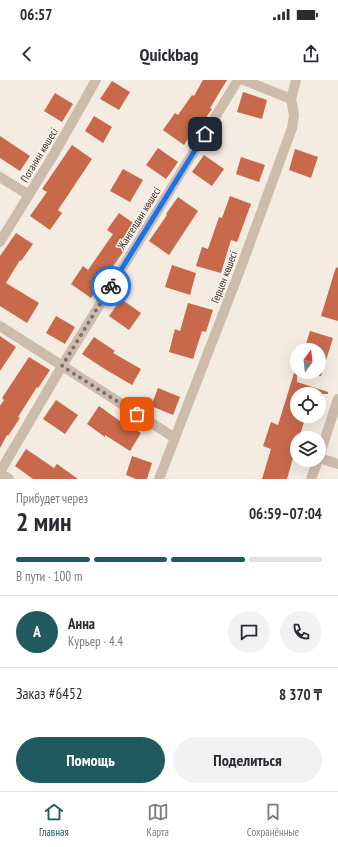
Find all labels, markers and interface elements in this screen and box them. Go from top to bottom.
text: 06:57 [20,5,52,24]
icon: back [16,43,38,65]
text: Quickbag [139,43,199,66]
icon: share [300,43,322,65]
pin [188,117,222,151]
icon: home [194,123,216,145]
street label: Потанин көшесі [17,125,61,185]
street label: Жангелдин көшесі [114,184,164,253]
street label: Герцен көшесі [208,249,240,305]
courier [91,266,131,306]
icon: bike [100,275,122,297]
north arrow [290,343,326,379]
map controls [290,343,326,467]
button: locate [290,387,326,423]
pin [120,397,154,431]
icon: bag [126,403,148,425]
button: layers [290,431,326,467]
text: Прибудет через [16,490,88,507]
text: 06:59–07:04 [249,504,322,523]
text: 2 мин [16,505,71,538]
text: В пути · 100 m [16,568,82,585]
button: chat [228,611,270,653]
button: phone [280,611,322,653]
text: Анна [68,614,95,633]
text: А [33,622,41,641]
text: Курьер · 4.4 [68,633,123,650]
text: Заказ #6452 [16,684,83,703]
text: 8 370 ₸ [279,685,322,704]
button: Помощь [16,737,165,783]
button: Поделиться [173,737,322,783]
tab: Главная [39,801,69,839]
tab: Карта [146,801,169,839]
tab: Сохранённые [247,801,299,839]

